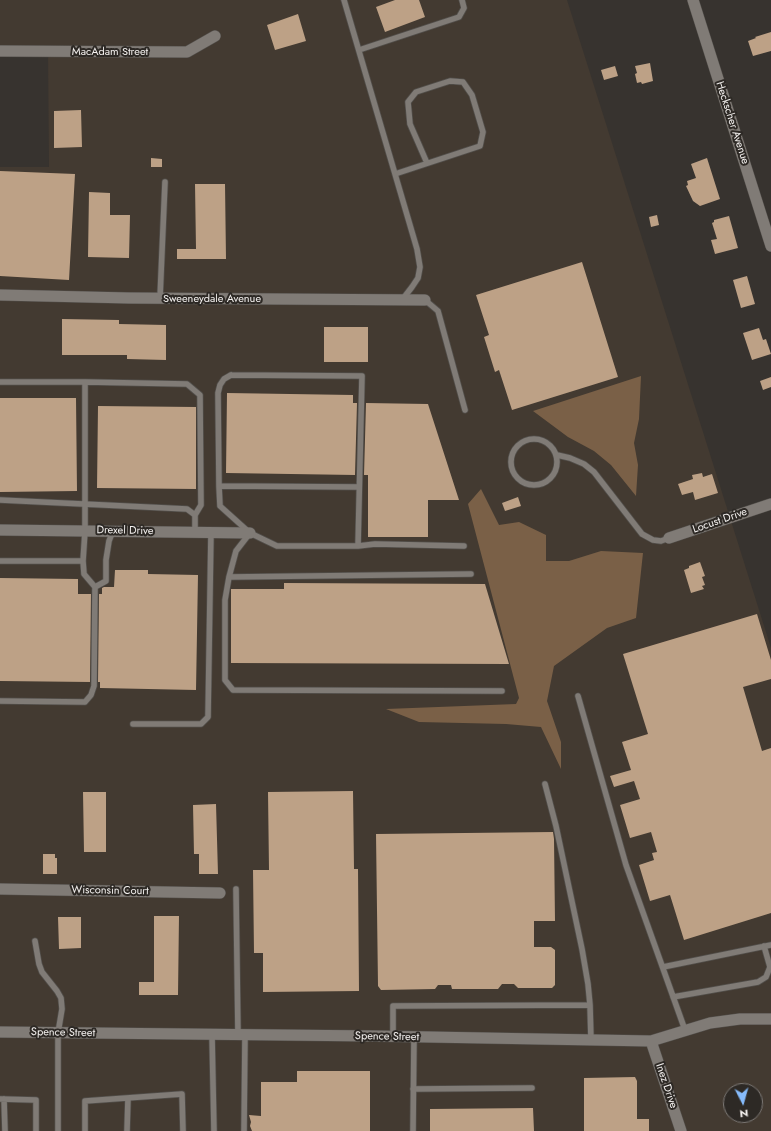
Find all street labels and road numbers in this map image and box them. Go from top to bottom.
street label: MacAdam Street [72,45,148,59]
street label: Heckscher Avenue [712,80,752,166]
street label: Sweeneydale Avenue [163,292,261,306]
street label: Locust Drive [691,506,749,536]
street label: Drexel Drive [96,524,154,538]
street label: Wisconsin Court [71,884,149,898]
street label: Spence Street [31,1026,95,1040]
street label: Spence Street [355,1030,419,1044]
street label: Inez Drive [652,1062,680,1110]

